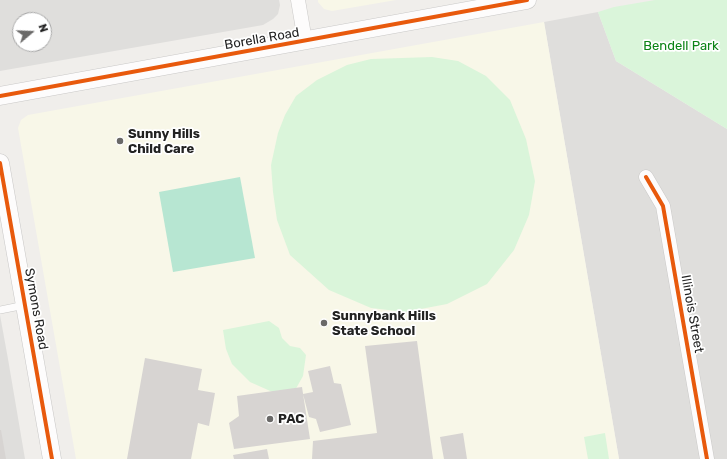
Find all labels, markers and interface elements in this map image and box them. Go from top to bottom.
north arrow [12,12,52,52]
text: N [35,22,50,34]
street label: Borella Road [223,25,301,53]
park label: Bendell Park [643,38,719,54]
place label: Sunny Hills Child Care [128,126,200,157]
marker: Sunny Hills Child Care [115,136,125,146]
street label: Symons Road [21,267,51,351]
street label: Illinois Street [677,274,707,354]
place label: Sunnybank Hills State School [332,308,436,339]
marker: Sunnybank Hills State School [319,318,329,328]
place label: PAC [278,411,304,427]
marker: PAC [265,414,275,424]

